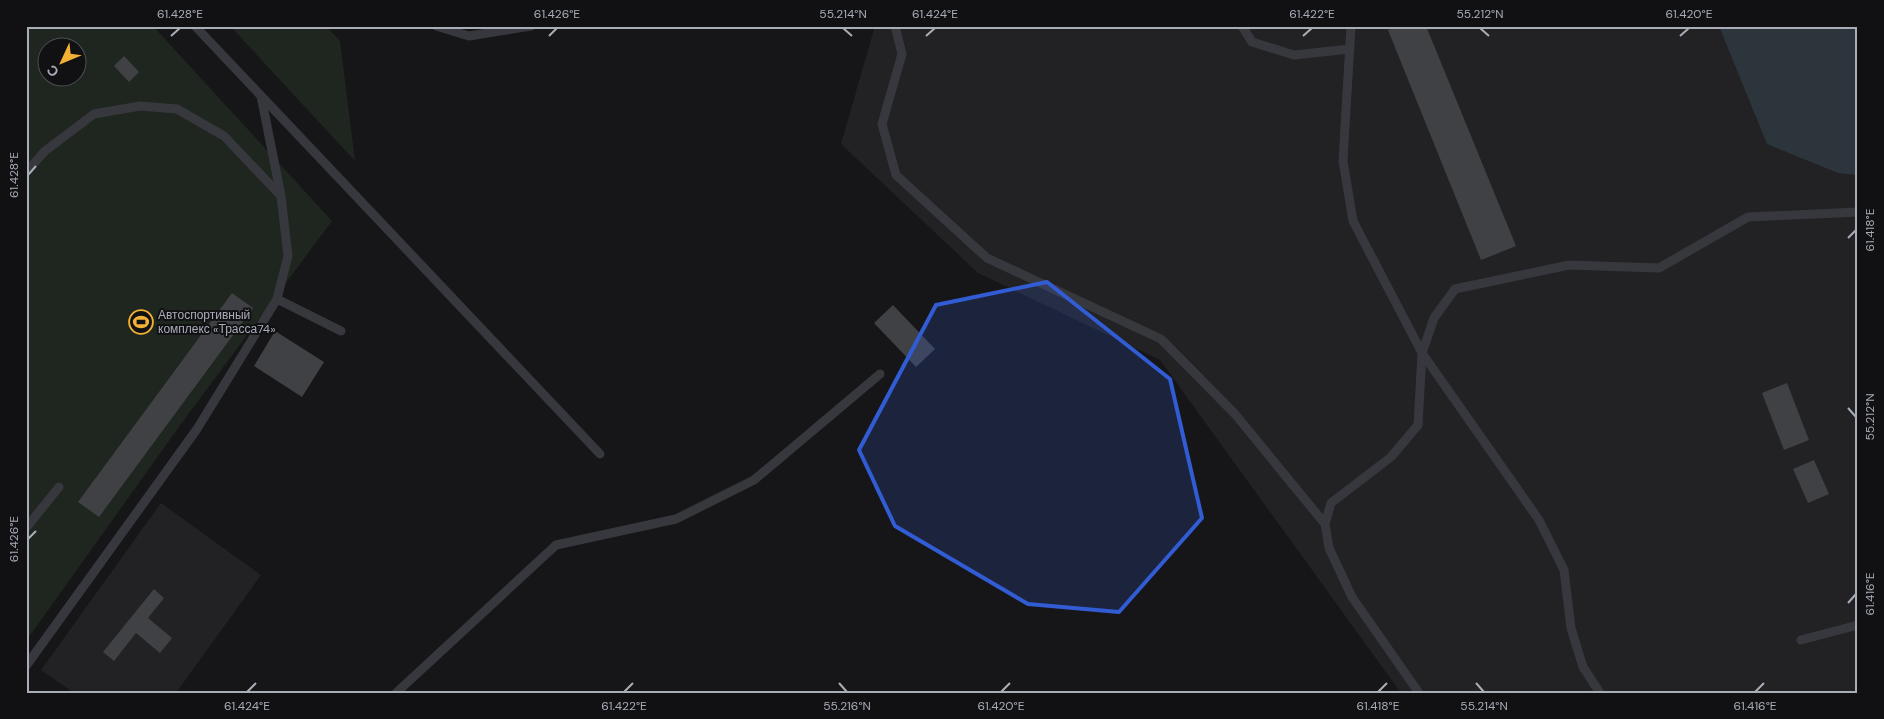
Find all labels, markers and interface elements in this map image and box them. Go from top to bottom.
text: 61.428°E [157,6,203,22]
text: 61.426°E [534,6,580,22]
text: 55.214°N [819,6,867,22]
text: 61.424°E [912,6,958,22]
text: 61.422°E [1289,6,1335,22]
text: 55.212°N [1457,6,1504,22]
text: 61.420°E [1666,6,1713,22]
north arrow [38,38,88,88]
text: С [43,61,63,81]
text: 61.428°E [6,152,22,198]
text: 61.418°E [1862,208,1878,251]
place label: Автоспортивный комплекс «Трасса74» [158,307,276,337]
sports icon: Автоспортивный комплекс «Трасса74» [128,309,154,335]
text: 55.212°N [1862,394,1878,441]
text: 61.426°E [6,516,22,562]
text: 61.416°E [1862,572,1878,616]
text: 61.424°E [224,698,270,714]
text: 61.422°E [601,698,647,714]
text: 55.216°N [823,698,871,714]
text: 61.420°E [978,698,1025,714]
text: 61.418°E [1357,698,1400,714]
text: 55.214°N [1460,698,1508,714]
text: 61.416°E [1733,698,1777,714]

